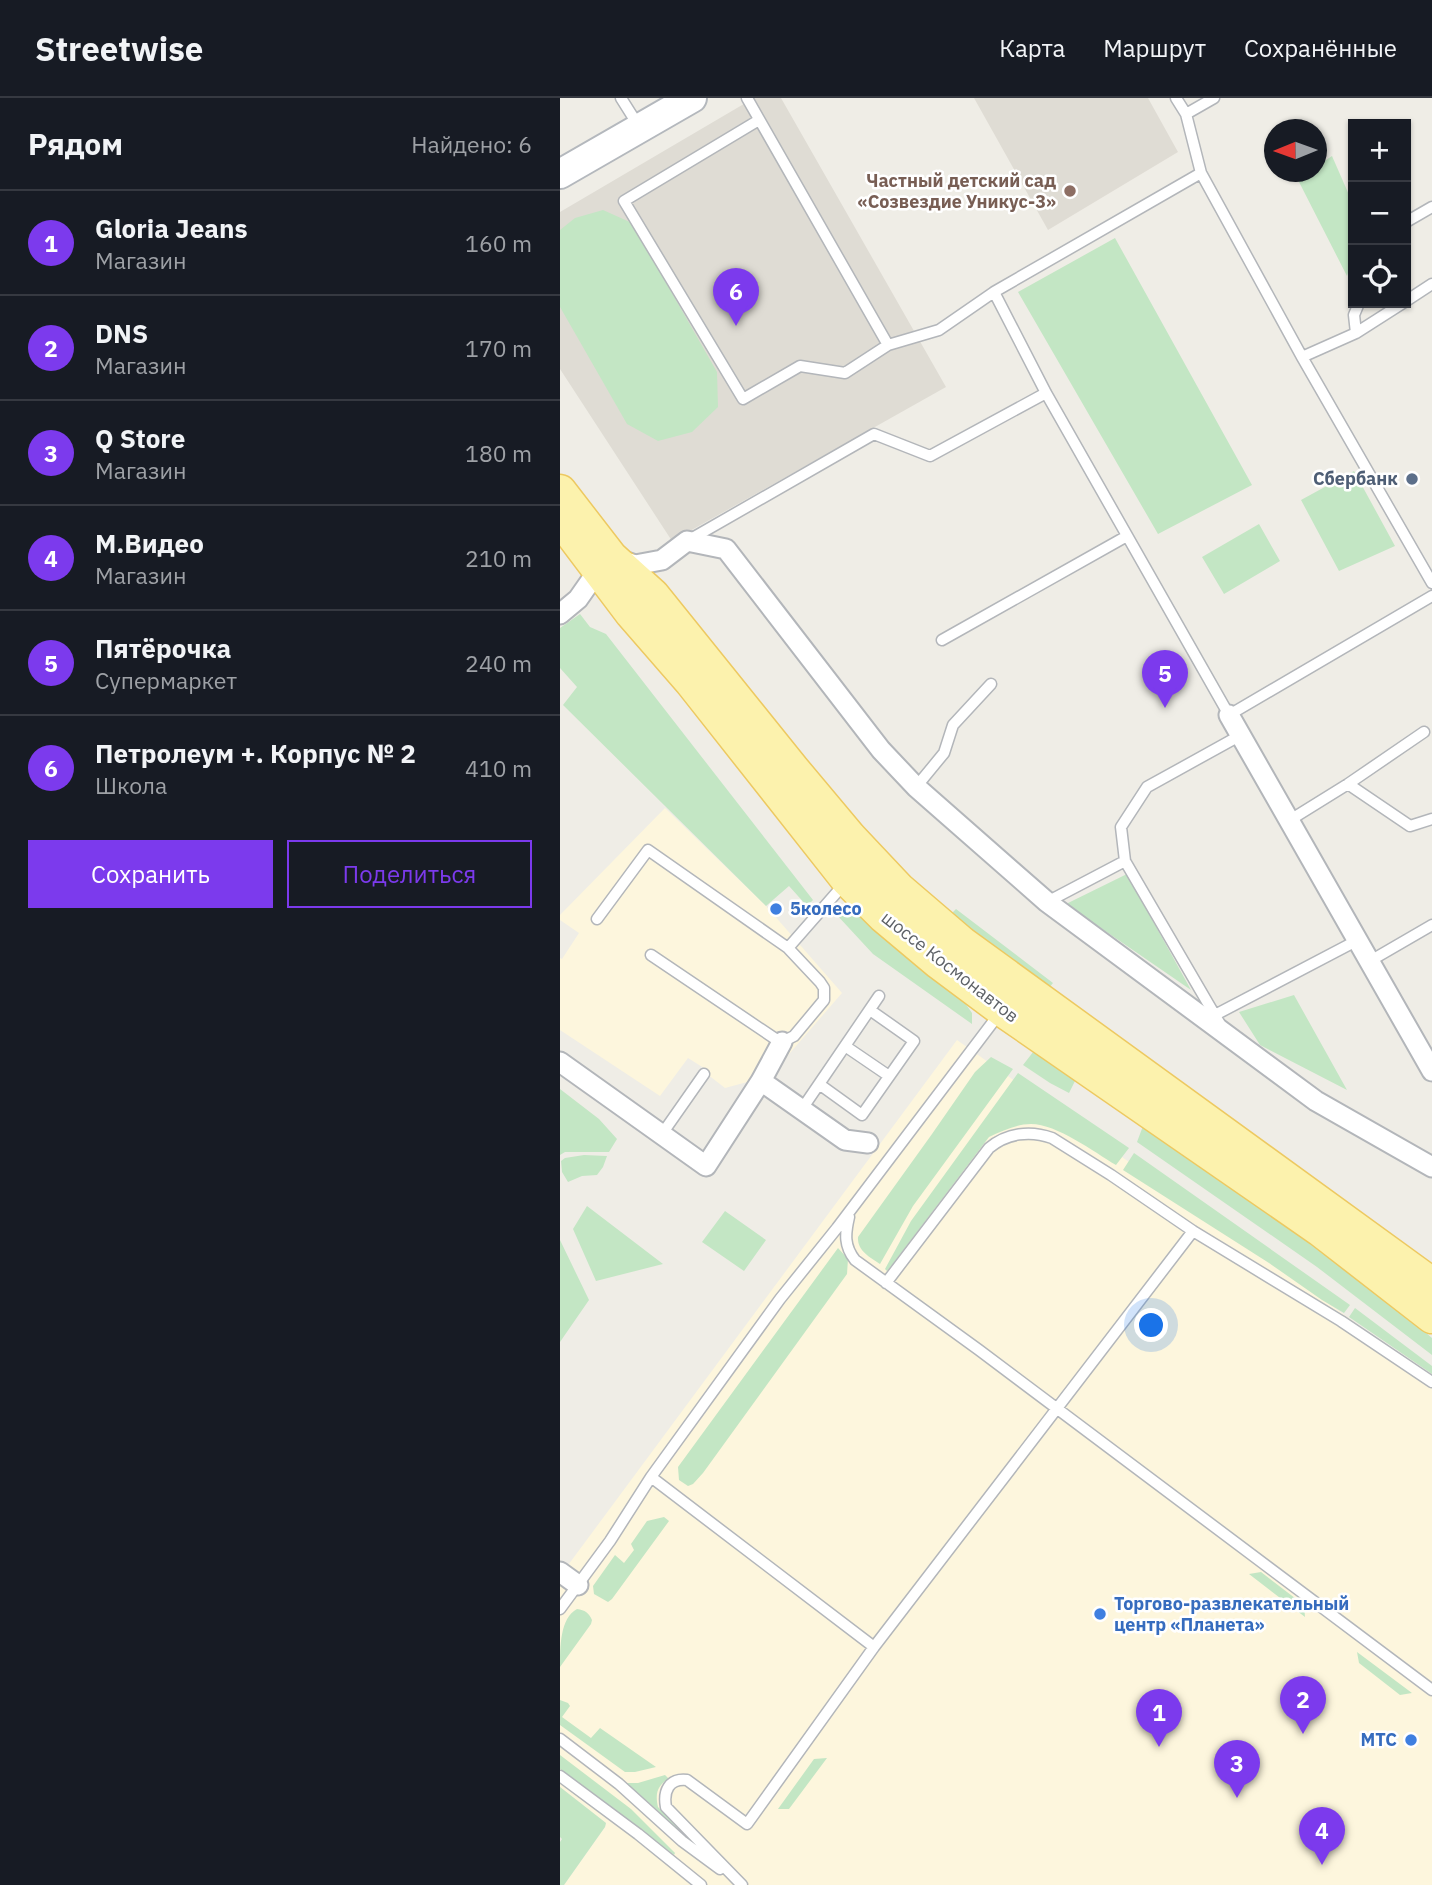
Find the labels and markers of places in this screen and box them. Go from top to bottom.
place label: Частный детский сад «Созвездие Уникус-3» [858,169,1056,213]
marker: Частный детский сад «Созвездие Уникус-3» [1062,183,1078,199]
pin: 6 [713,268,759,326]
place label: Сбербанк [1313,467,1398,490]
marker: Сбербанк [1404,471,1420,487]
pin: 5 [1142,650,1188,708]
place label: 5колесо [790,897,862,920]
marker: 5колесо [768,901,784,917]
place label: Торгово-развлекательный центр «Планета» [1114,1592,1349,1636]
marker: Торгово-развлекательный центр «Планета» [1092,1606,1108,1622]
pin: 2 [1280,1676,1326,1734]
pin: 1 [1136,1689,1182,1747]
place label: МТС [1360,1728,1397,1751]
marker: МТС [1403,1732,1419,1748]
pin: 3 [1214,1740,1260,1798]
pin: 4 [1299,1807,1345,1865]

